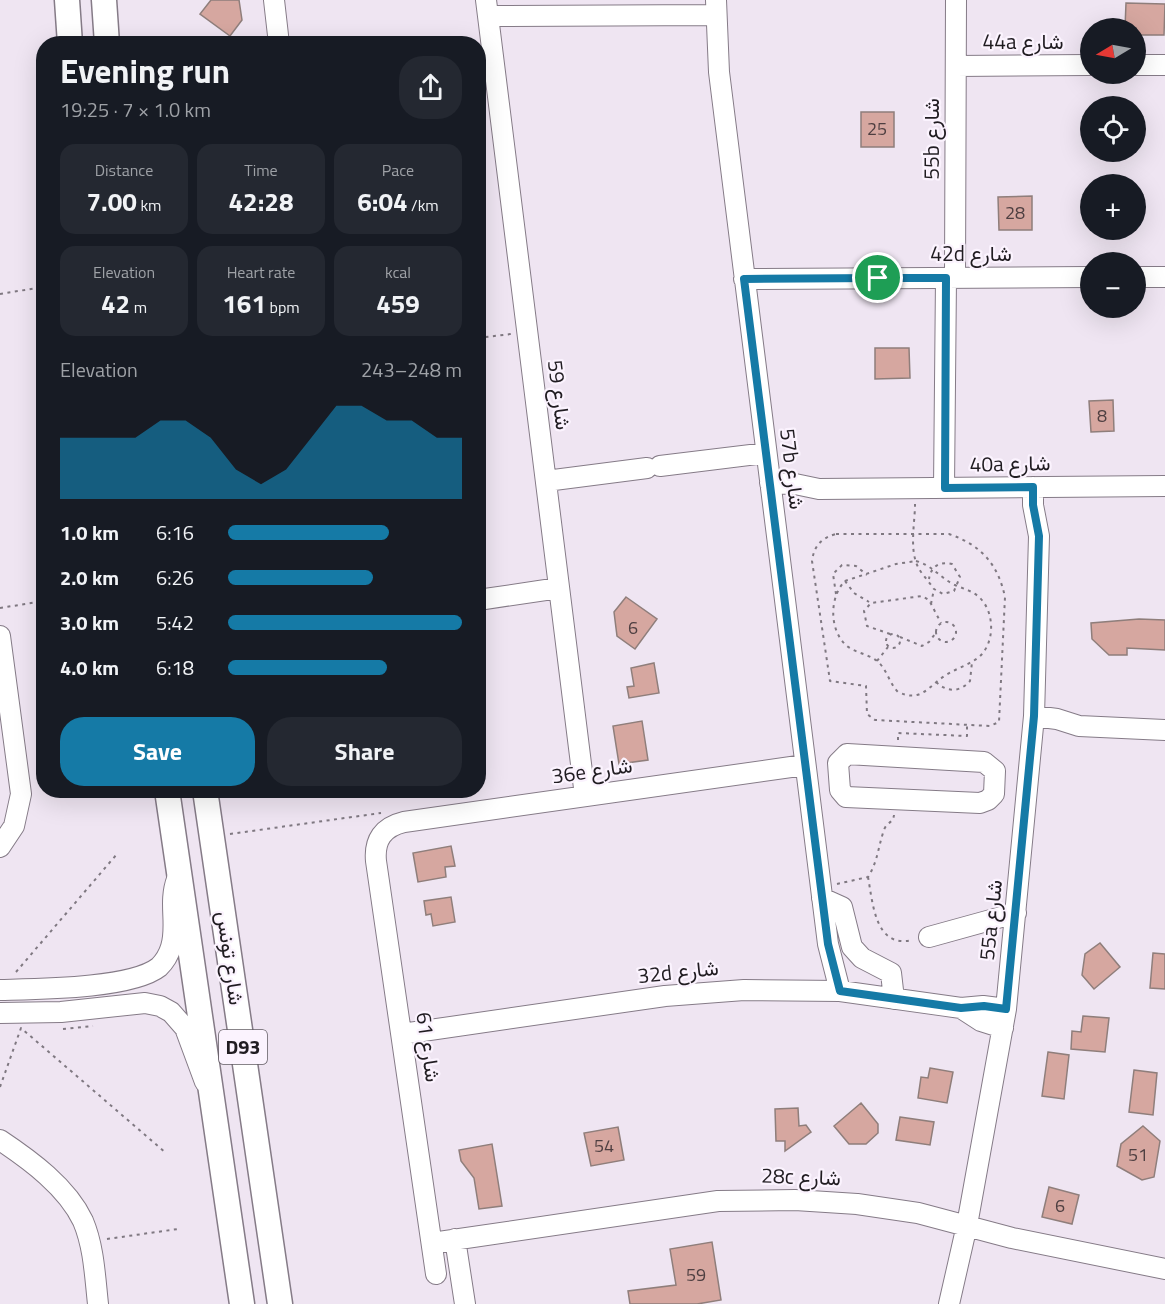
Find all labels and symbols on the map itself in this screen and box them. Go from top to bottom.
north arrow [1080,18,1146,84]
street label: 44a شارع [983,25,1063,57]
street label: 55b شارع [915,98,947,180]
house number: 25 [867,115,887,142]
house number: 28 [1005,199,1025,226]
street label: 42d شارع [930,237,1012,269]
pin [852,252,903,303]
street label: شارع 59 [540,358,580,432]
house number: 8 [1097,402,1107,429]
street label: 57b شارع [772,427,814,511]
street label: 40a شارع [969,446,1051,480]
house number: 6 [628,614,638,641]
street label: 36e شارع [550,749,634,791]
street label: 55a شارع [970,878,1010,962]
street label: شارع تونس [209,909,253,1007]
street label: 32d شارع [636,951,720,991]
street label: شارع 61 [408,1010,450,1084]
road number: D93 [219,1030,267,1064]
house number: 54 [594,1132,614,1159]
house number: 51 [1128,1141,1148,1168]
street label: 28c شارع [761,1159,841,1193]
house number: 6 [1055,1192,1065,1219]
house number: 59 [686,1261,706,1288]

